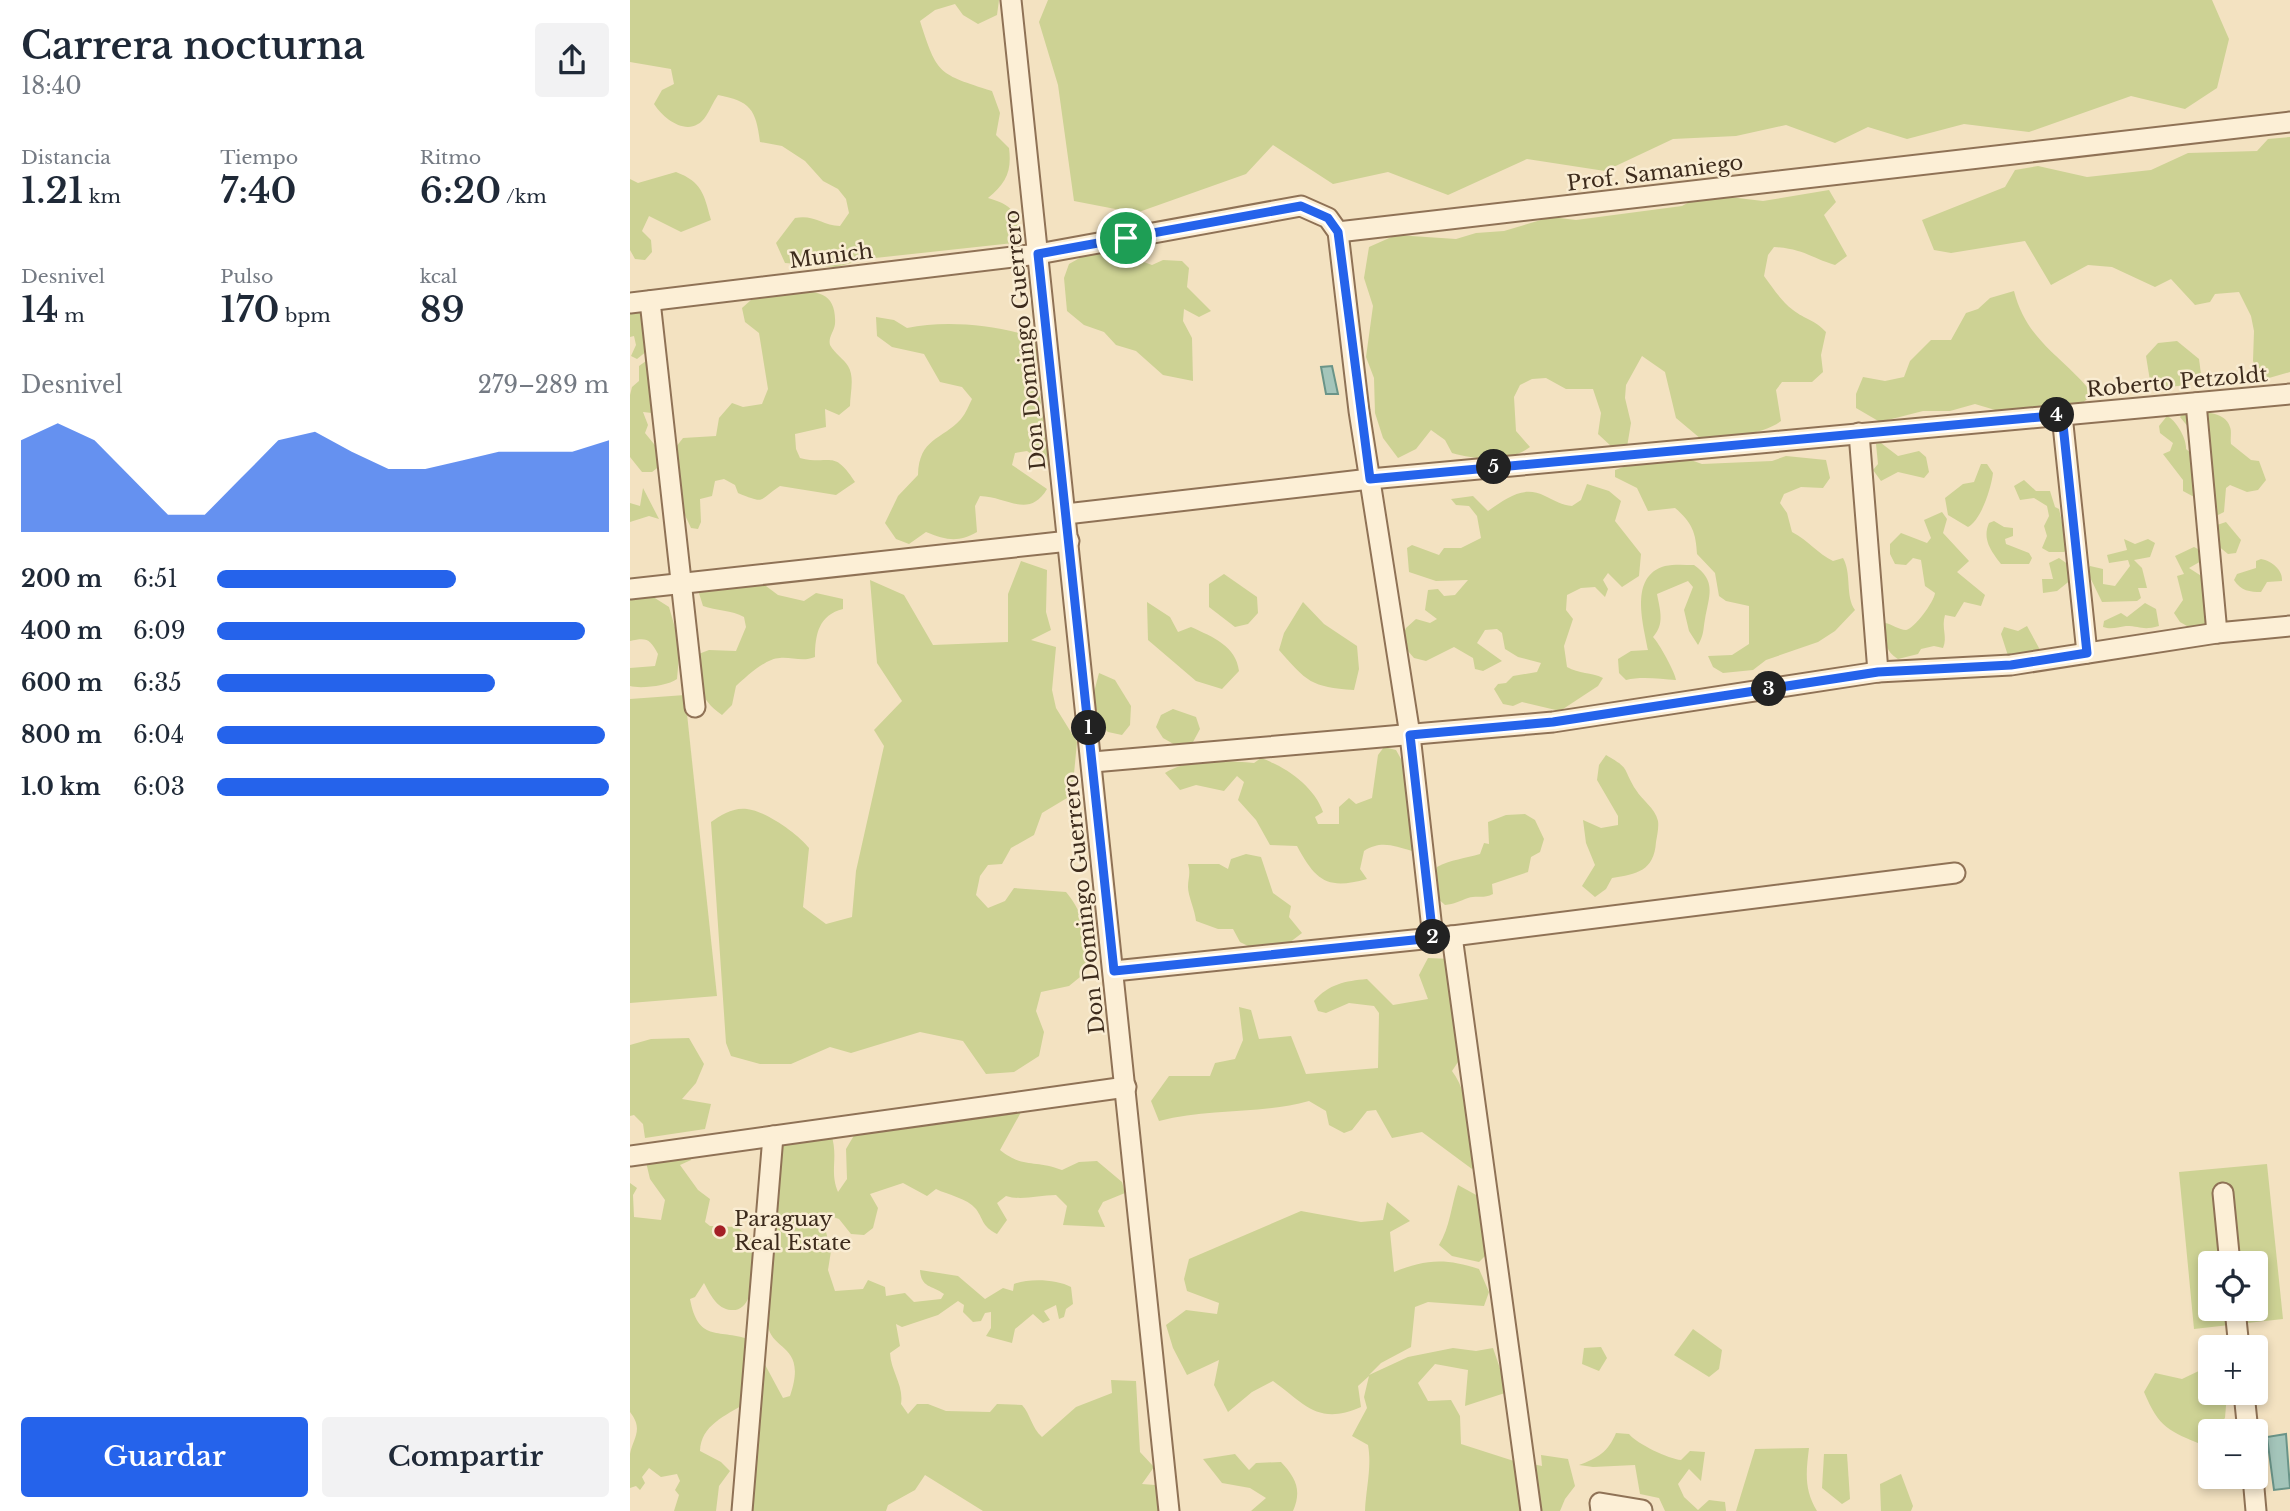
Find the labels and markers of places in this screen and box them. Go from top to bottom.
pin [1096,208,1156,268]
pin: 4 [2040,398,2074,432]
pin: 5 [1476,449,1512,484]
pin: 3 [1752,672,1786,706]
pin: 1 [1072,710,1106,746]
pin: 2 [1416,920,1450,954]
place label: Paraguay Real Estate [734,1206,851,1256]
marker: Paraguay Real Estate [712,1223,728,1239]

